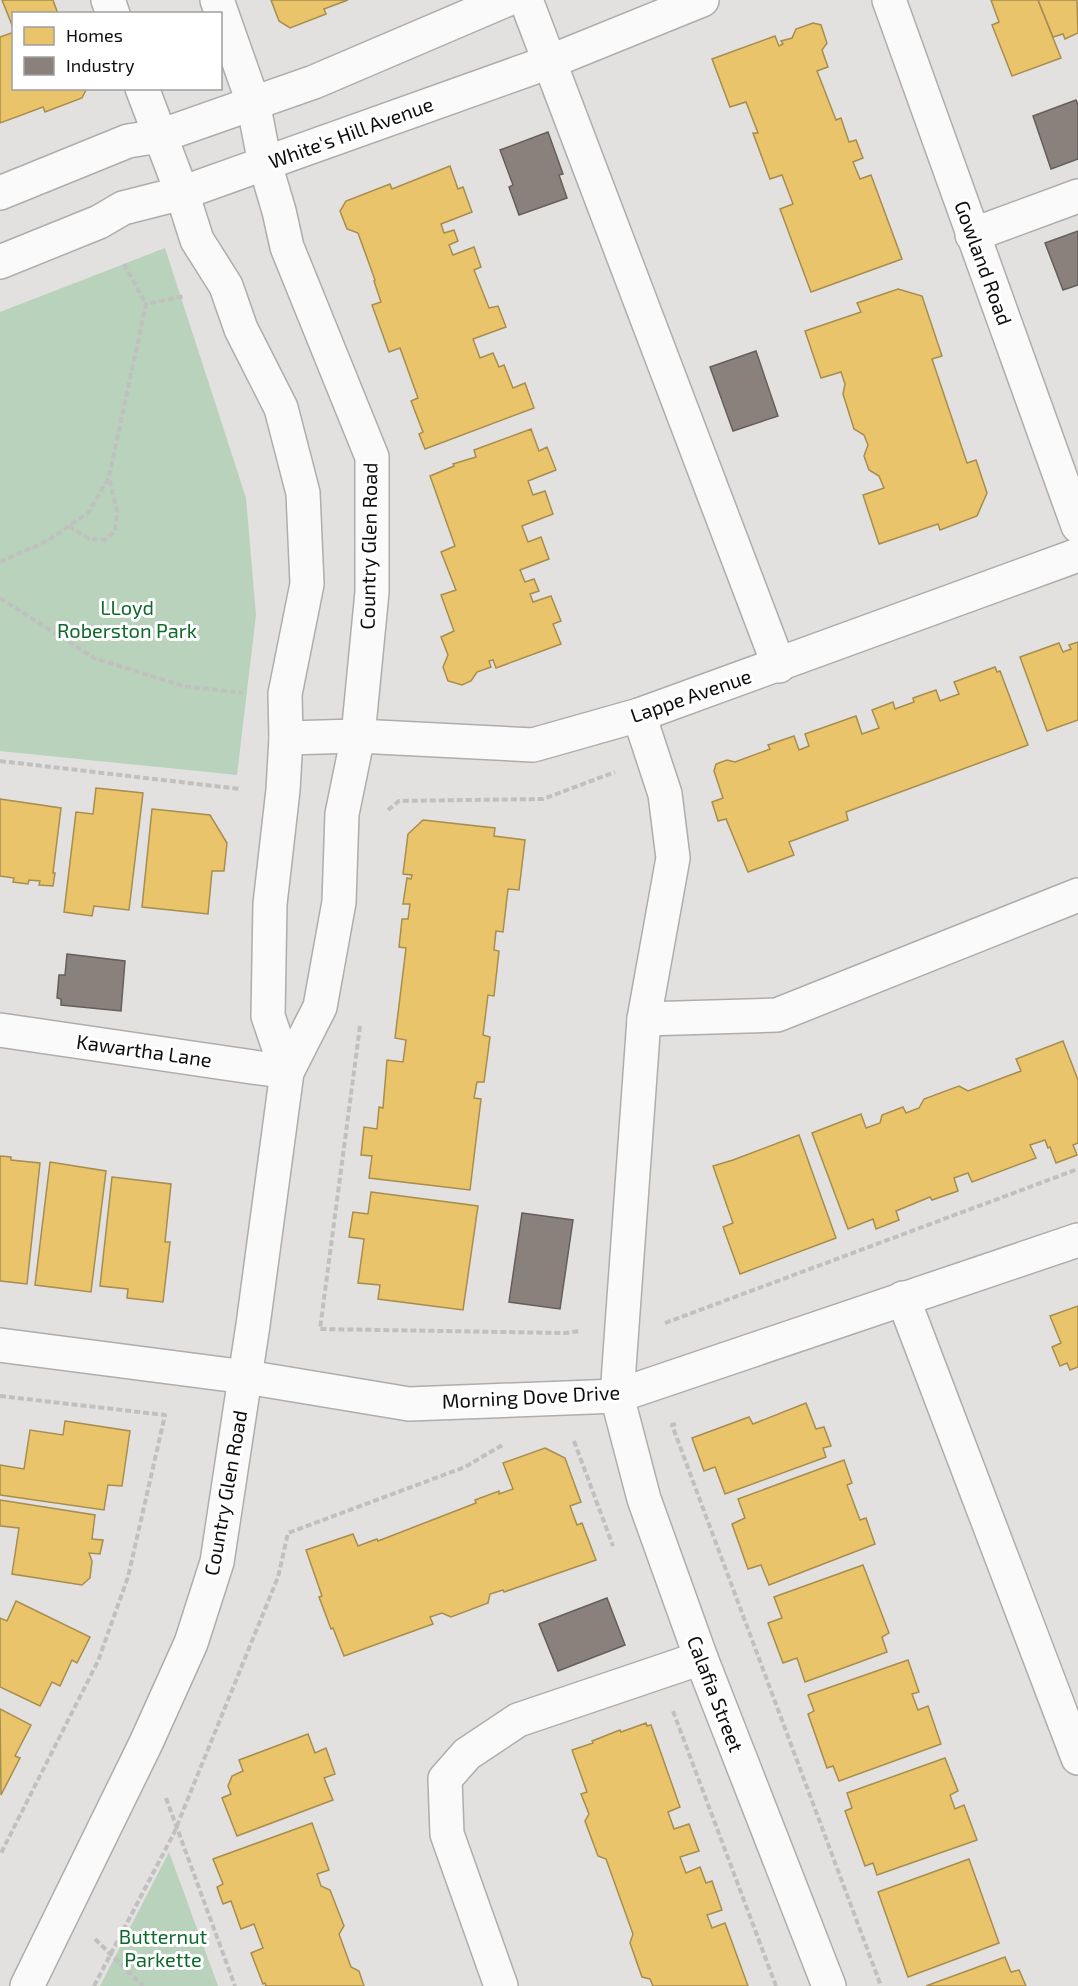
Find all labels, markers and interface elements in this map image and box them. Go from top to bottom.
legend [12,12,222,90]
text: Homes [66,24,123,46]
text: Industry [66,54,135,76]
street label: White's Hill Avenue [265,91,436,173]
street label: Gowland Road [950,197,1018,328]
street label: Country Glen Road [355,462,381,630]
park label: LLoyd Roberston Park [57,595,197,642]
street label: Lappe Avenue [627,663,754,727]
street label: Kawartha Lane [75,1029,213,1071]
street label: Morning Dove Drive [441,1379,621,1413]
street label: Country Glen Road [199,1408,251,1577]
street label: Calafia Street [683,1632,749,1755]
park label: Butternut Parkette [119,1924,208,1971]

